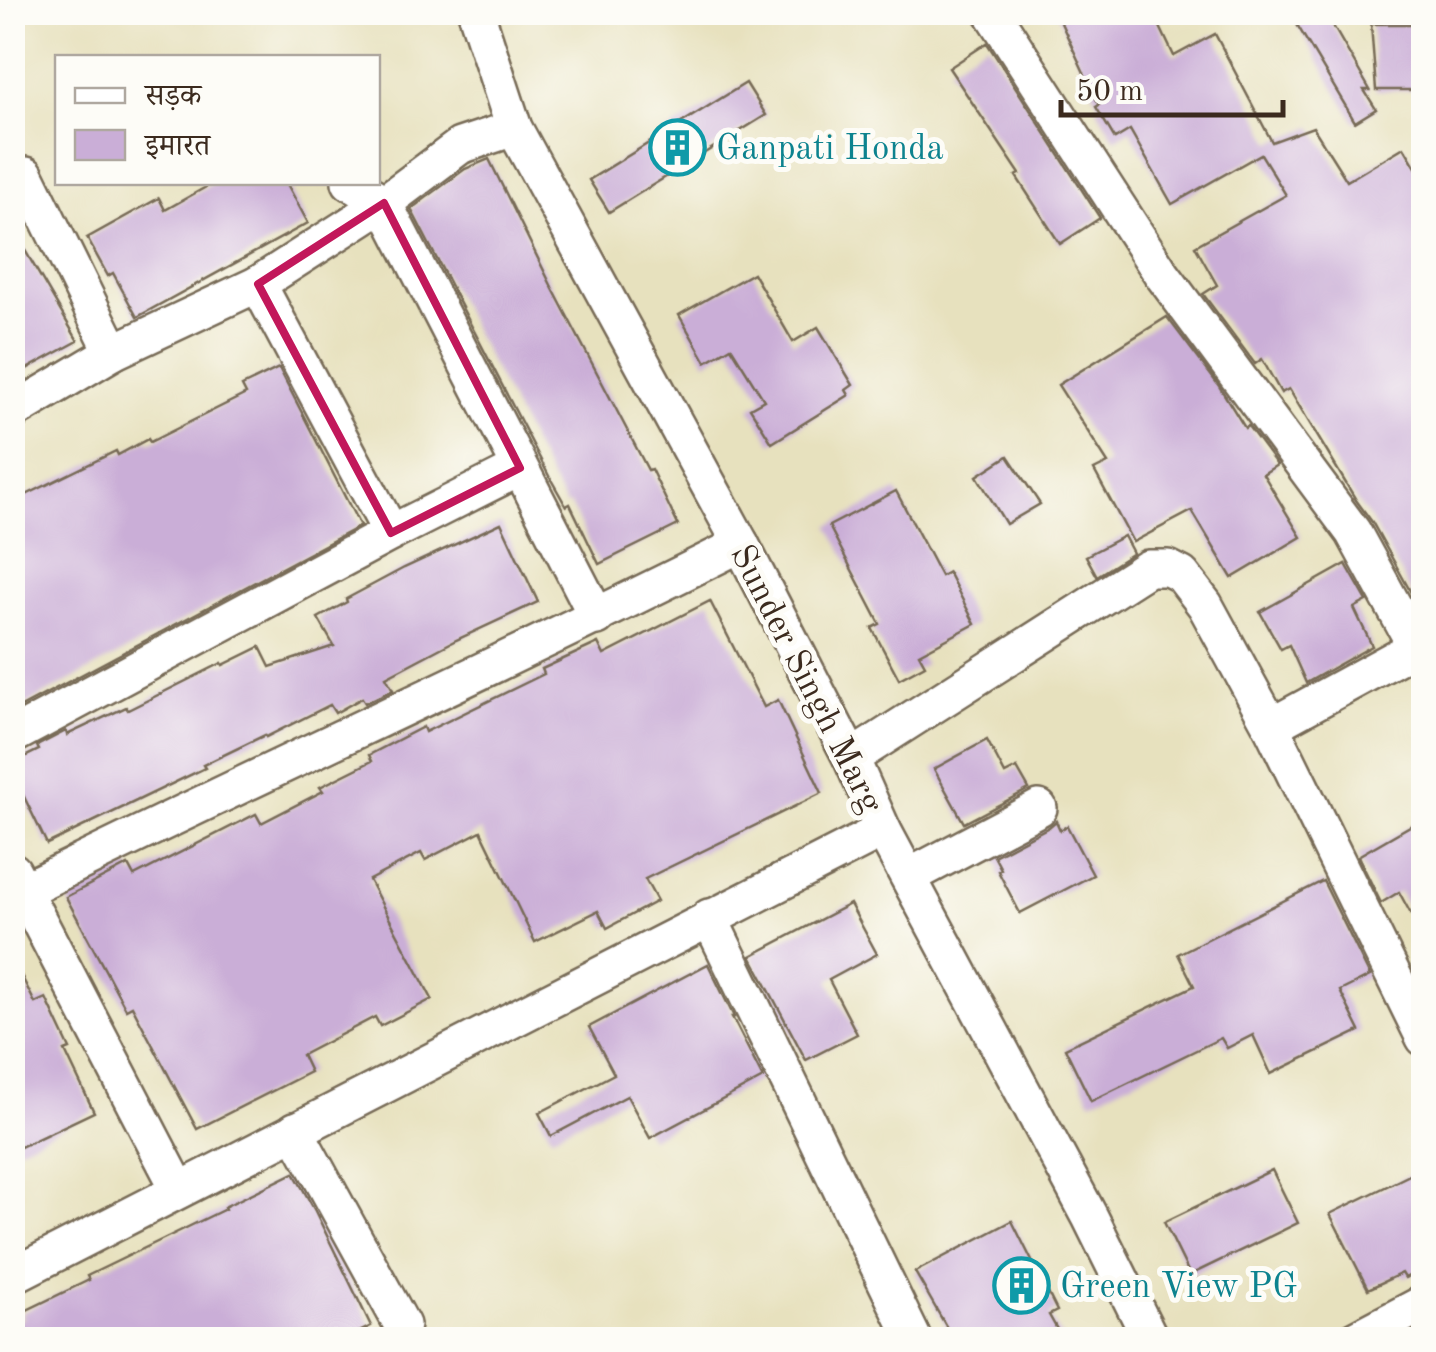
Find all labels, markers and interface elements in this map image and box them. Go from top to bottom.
legend [55,55,380,185]
scale bar [1061,55,1284,117]
text: 50 m [1076,77,1143,107]
text: सड़क [143,82,203,112]
building icon: Ganpati Honda [647,117,707,177]
text: इमारत [143,132,212,162]
place label: Ganpati Honda [716,132,944,167]
street label: Sunder Singh Marg [723,540,888,819]
building icon: Green View PG [991,1255,1051,1315]
place label: Green View PG [1060,1270,1297,1305]

